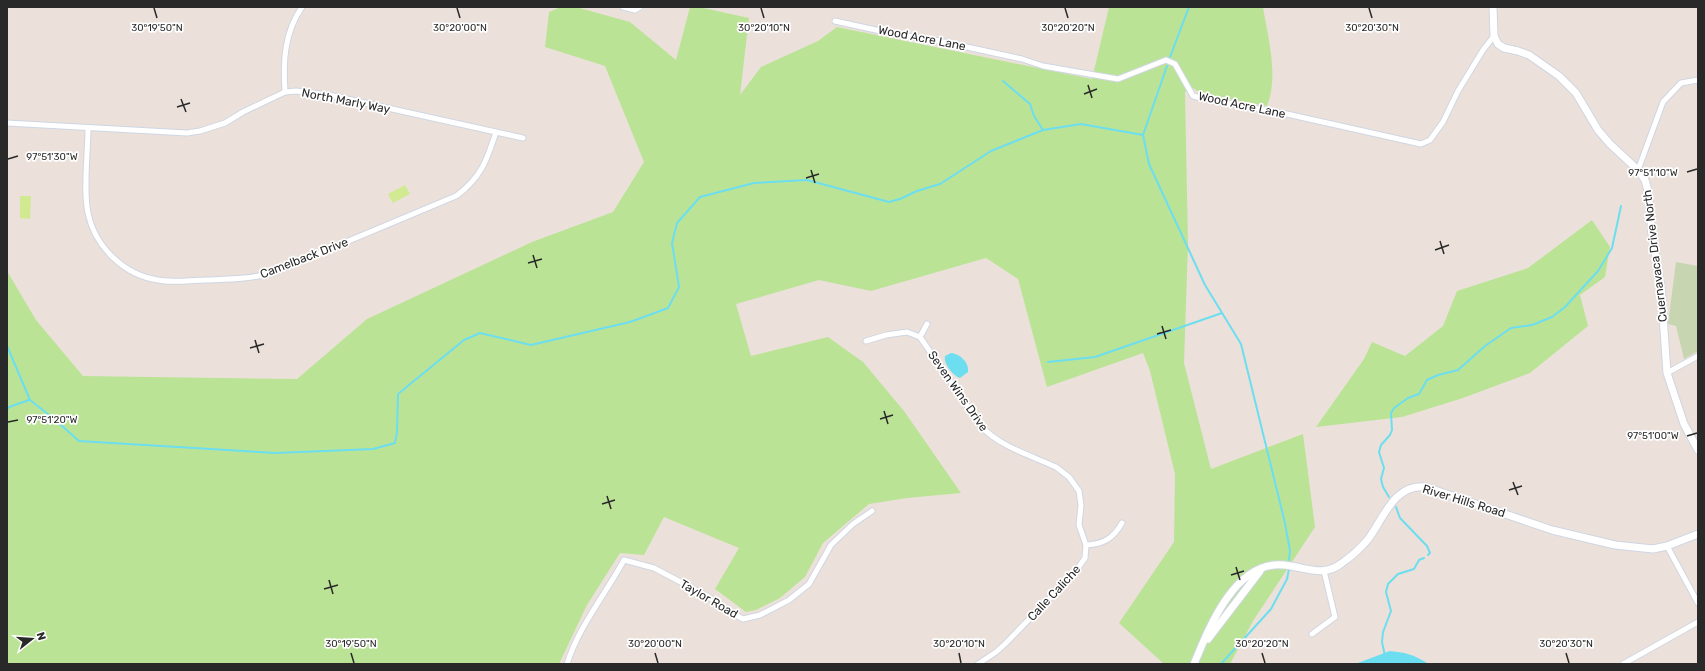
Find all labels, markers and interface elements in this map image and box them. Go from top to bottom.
text: 30°19'50"N [131,22,183,34]
text: 30°20'00"N [433,22,487,34]
text: 30°20'10"N [738,22,790,34]
text: 30°20'20"N [1041,22,1095,34]
text: 30°20'30"N [1345,22,1399,34]
street label: Wood Acre Lane [877,23,967,53]
street label: North Marly Way [301,86,392,117]
street label: Wood Acre Lane [1197,89,1287,121]
text: 97°51'30"W [26,151,78,163]
text: 97°51'10"W [1628,167,1678,179]
street label: Cuernavaca Drive North [1640,189,1670,323]
street label: Camelback Drive [258,235,350,281]
street label: Seven Wins Drive [925,348,991,434]
text: 97°51'20"W [26,414,78,426]
text: 97°51'00"W [1627,430,1679,442]
street label: River Hills Road [1421,482,1507,520]
street label: Calle Caliche [1025,562,1084,624]
street label: Taylor Road [678,577,740,621]
north arrow [12,619,52,659]
text: N [34,631,48,642]
text: 30°19'50"N [325,638,377,650]
text: 30°20'00"N [628,638,682,650]
text: 30°20'10"N [933,638,985,650]
text: 30°20'20"N [1235,638,1289,650]
text: 30°20'30"N [1539,638,1593,650]

